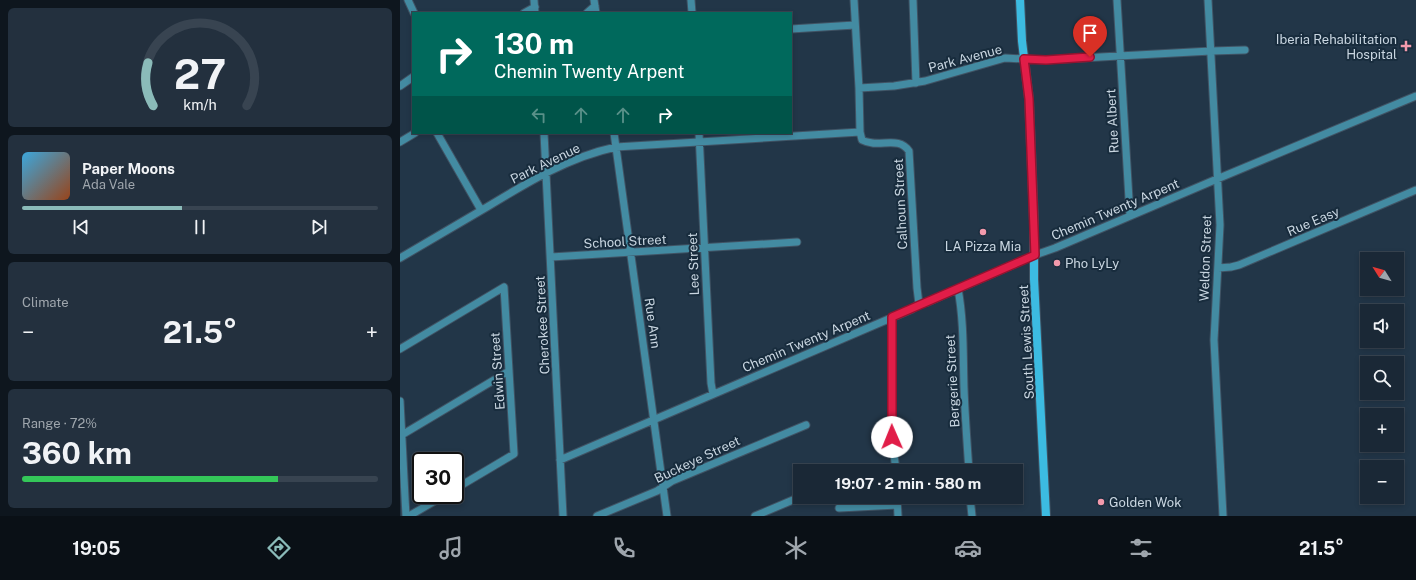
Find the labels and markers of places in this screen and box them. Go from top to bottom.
pin [1073,16,1107,57]
place label: Iberia Rehabilitation Hospital [1276,32,1397,62]
marker: Iberia Rehabilitation Hospital [1400,40,1412,52]
marker: LA Pizza Mia [978,227,988,237]
place label: LA Pizza Mia [945,239,1021,254]
place label: Pho LyLy [1065,256,1119,271]
marker: Pho LyLy [1052,258,1062,268]
place label: Golden Wok [1109,495,1181,510]
marker: Golden Wok [1096,497,1106,507]

